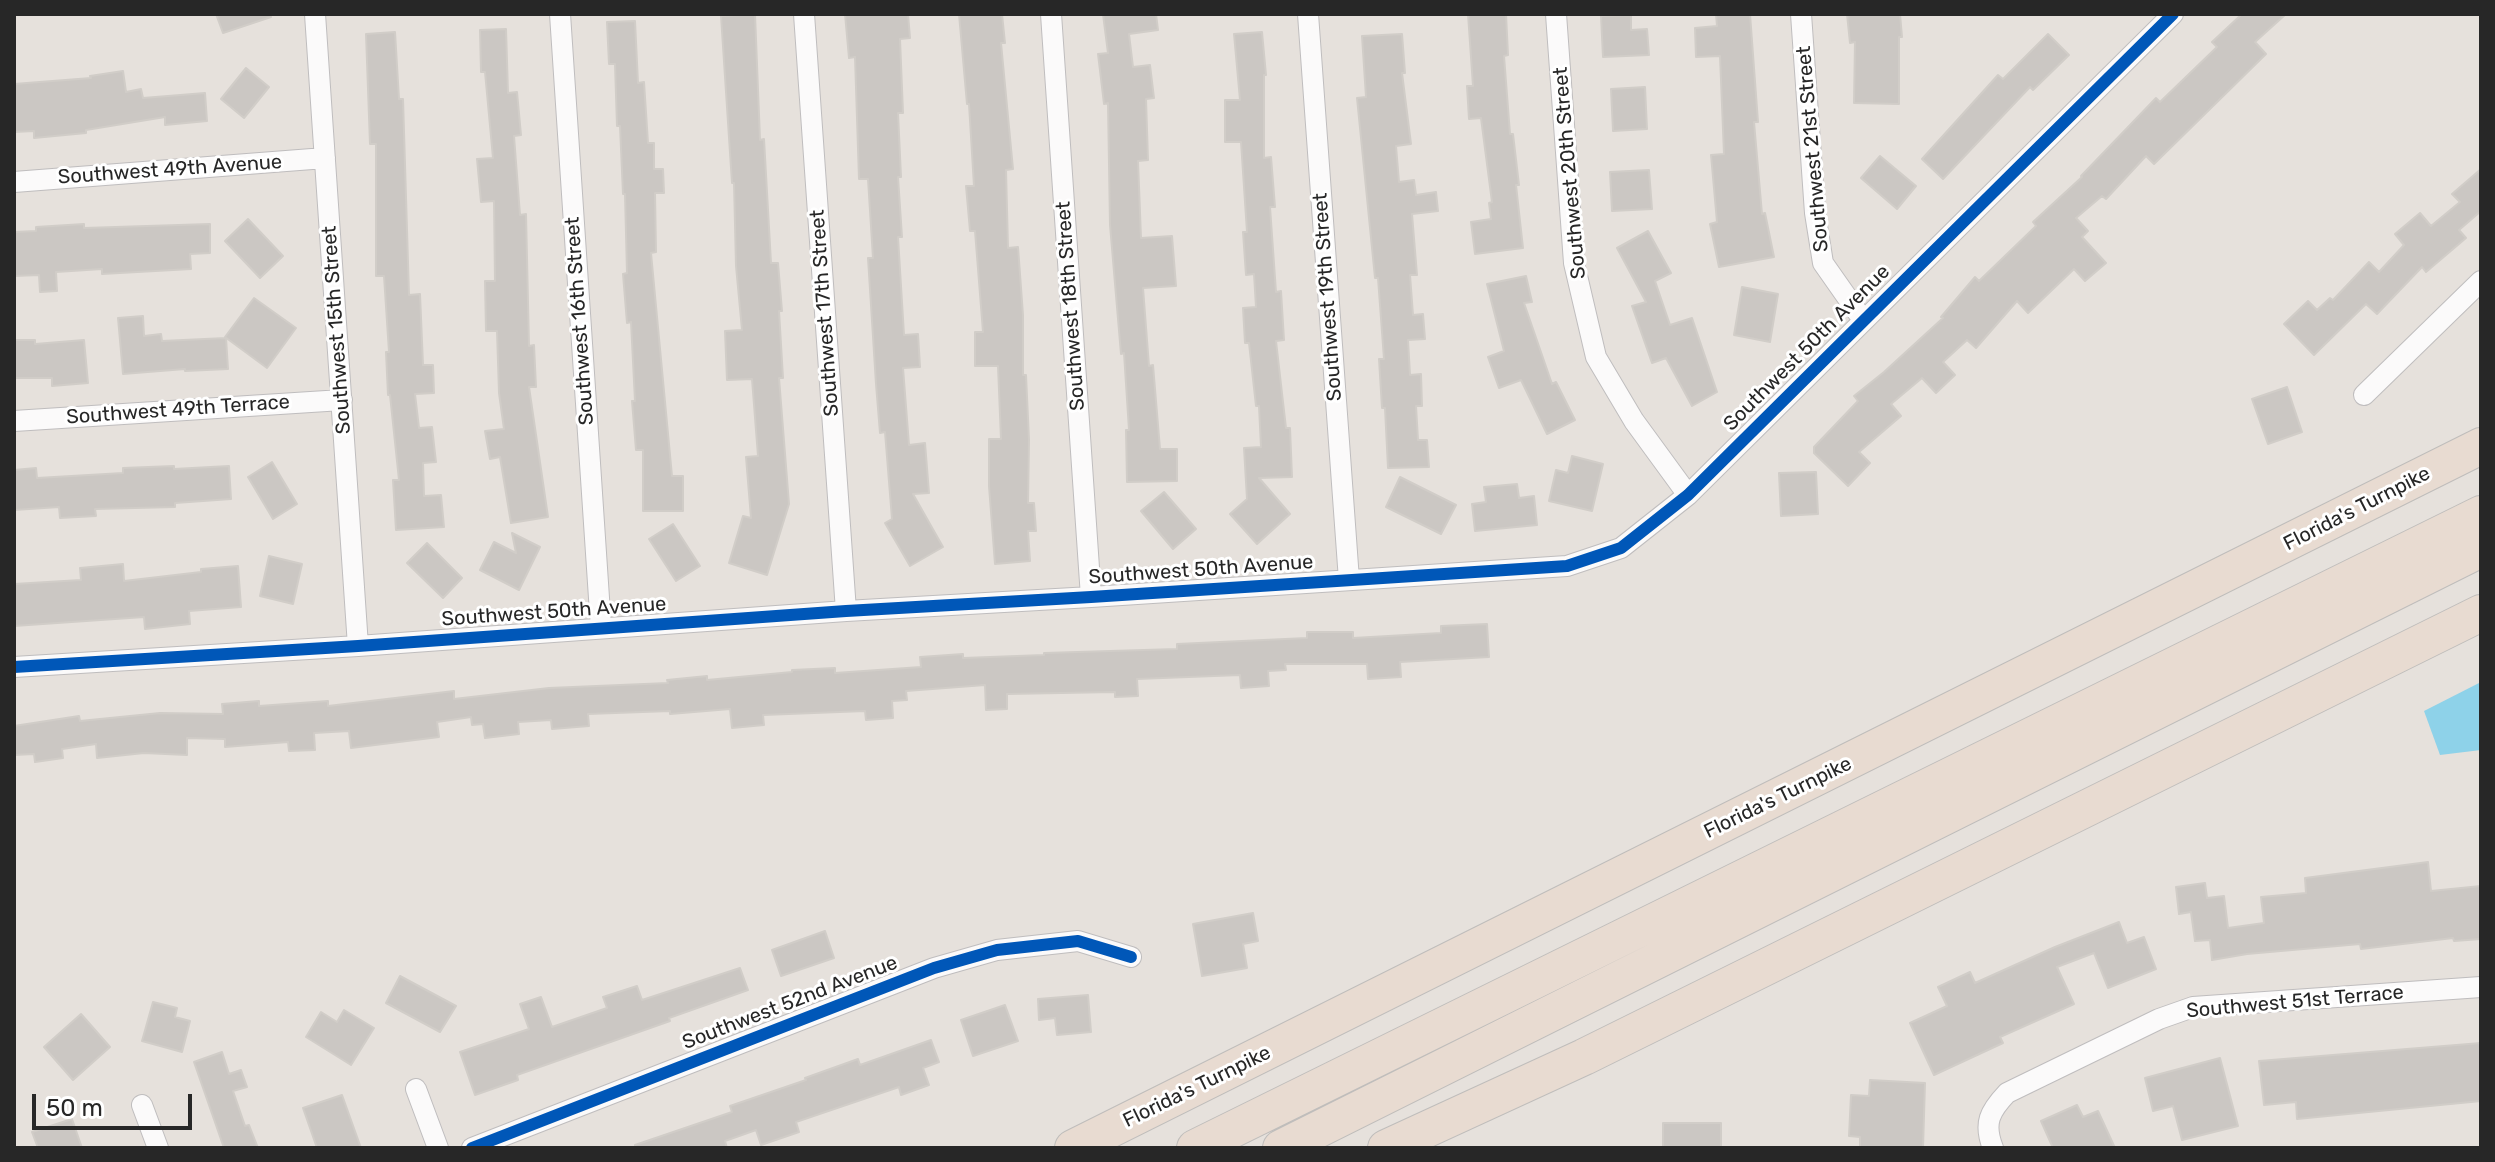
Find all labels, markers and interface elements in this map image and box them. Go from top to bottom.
street label: Southwest 21st Street [1792,45,1834,253]
street label: Southwest 20th Street [1549,66,1591,280]
street label: Southwest 49th Avenue [57,150,283,190]
street label: Southwest 19th Street [1309,192,1347,402]
street label: Southwest 18th Street [1052,201,1090,411]
street label: Southwest 17th Street [806,209,844,417]
street label: Southwest 16th Street [561,216,599,426]
street label: Southwest 15th Street [318,225,356,435]
street label: Southwest 50th Avenue [1719,260,1895,436]
street label: Southwest 49th Terrace [65,390,291,430]
street label: Florida's Turnpike [2280,462,2434,556]
street label: Southwest 50th Avenue [1088,550,1314,590]
street label: Southwest 50th Avenue [441,592,667,632]
street label: Florida's Turnpike [1700,752,1856,844]
street label: Southwest 52nd Avenue [679,951,901,1055]
street label: Southwest 51st Terrace [2185,981,2405,1023]
street label: Florida's Turnpike [1119,1041,1275,1133]
scale bar [36,1078,196,1128]
text: 50 m [46,1094,103,1122]

